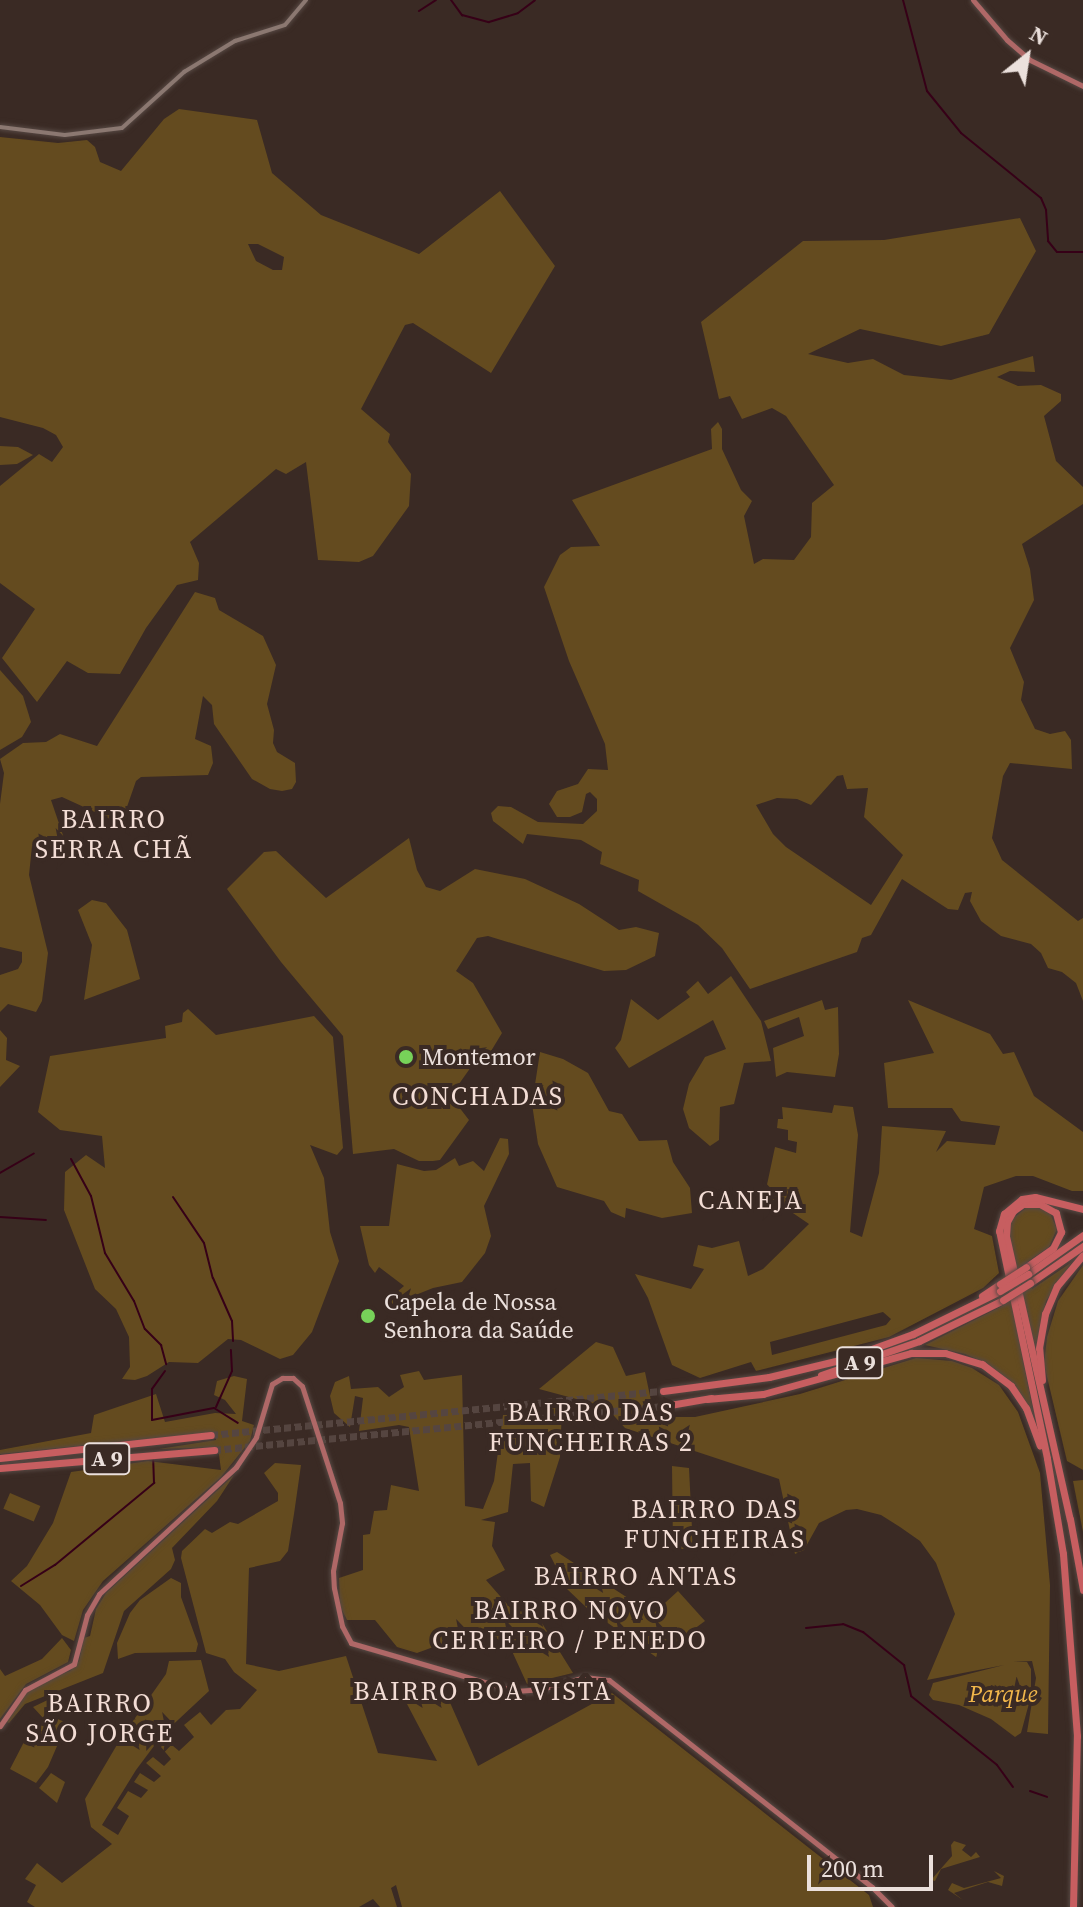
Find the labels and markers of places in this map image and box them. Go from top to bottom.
place label: Montemor [422,1043,536,1071]
marker: Montemor [397,1048,415,1066]
place label: Capela de Nossa Senhora da Saúde [384,1288,574,1344]
marker: Capela de Nossa Senhora da Saúde [359,1307,377,1325]

